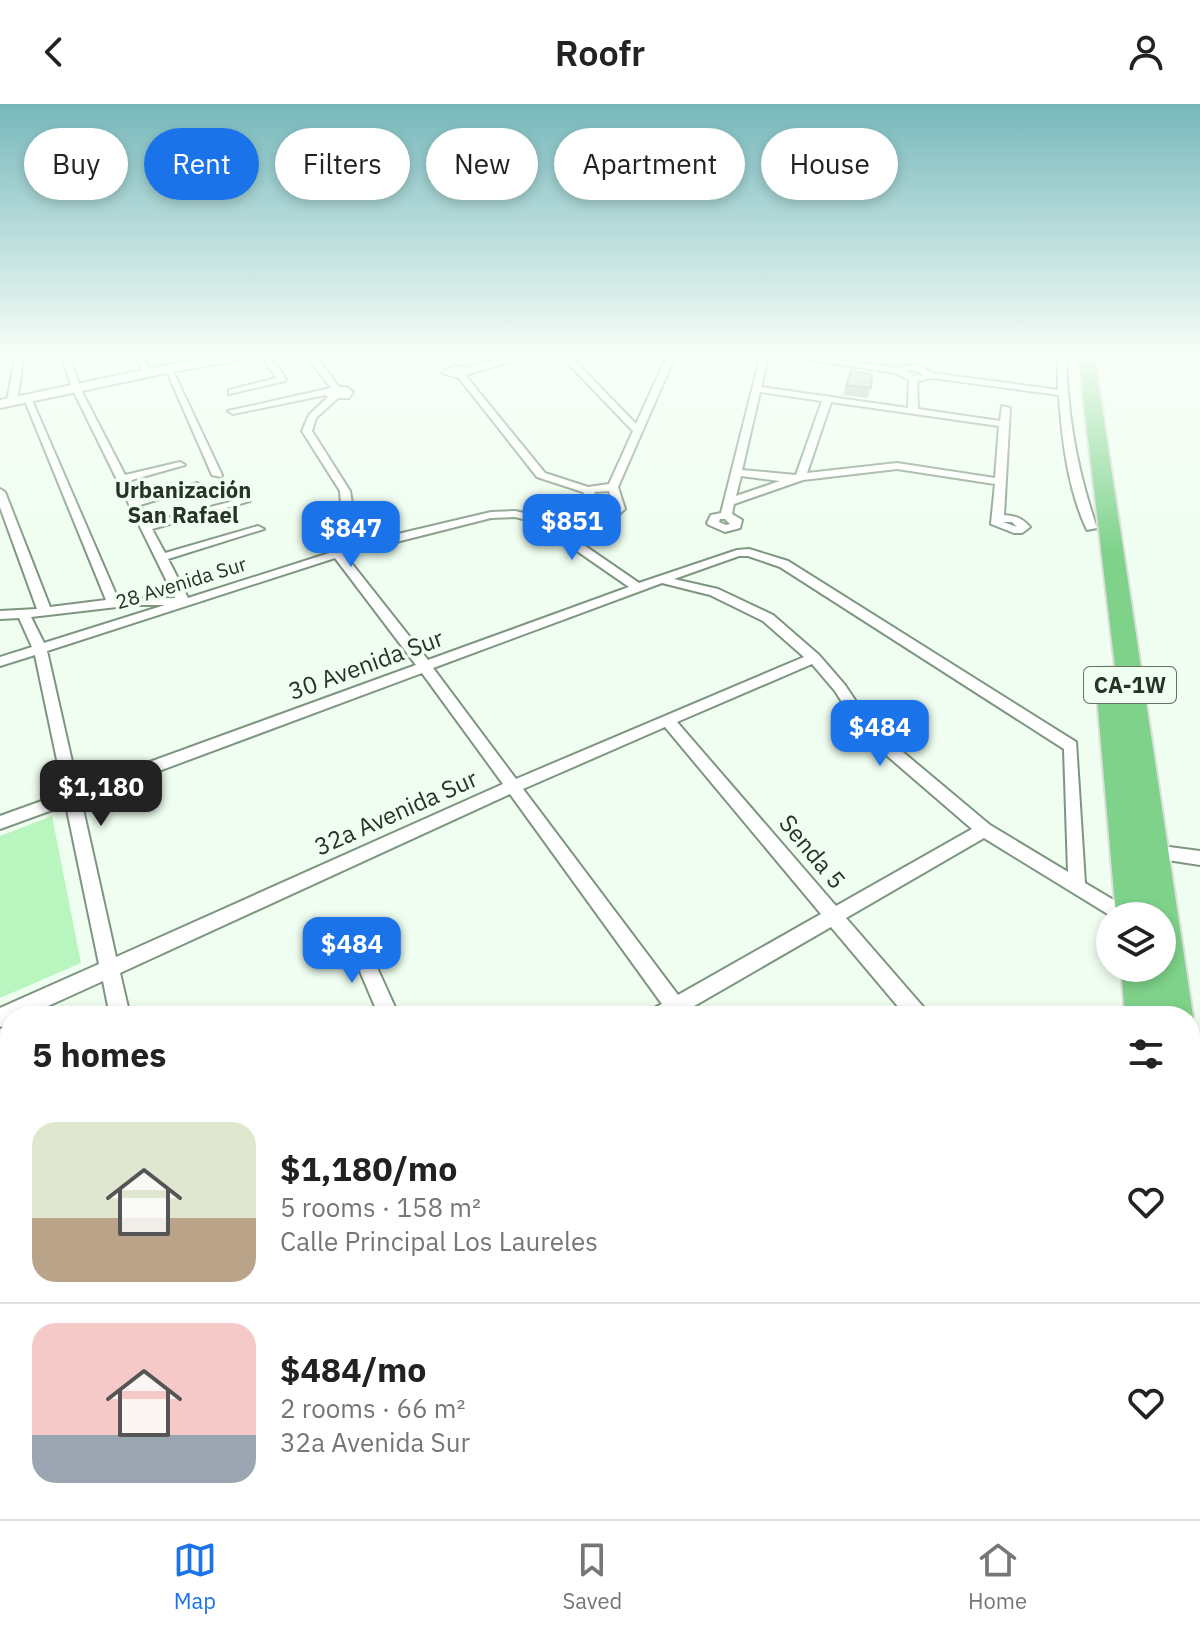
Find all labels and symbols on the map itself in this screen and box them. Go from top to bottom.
district label: Urbanización San Rafael [115,475,251,529]
pin: $851 [525,494,619,562]
pin: $847 [304,501,398,569]
street label: 28 Avenida Sur [112,550,250,615]
street label: 30 Avenida Sur [284,621,448,707]
road number: CA-1W [1084,667,1176,703]
pin: $484 [833,700,927,768]
pin: $1,180 [36,760,166,828]
street label: 32a Avenida Sur [309,762,482,862]
street label: Senda 5 [772,808,853,895]
pin: $484 [305,917,399,985]

